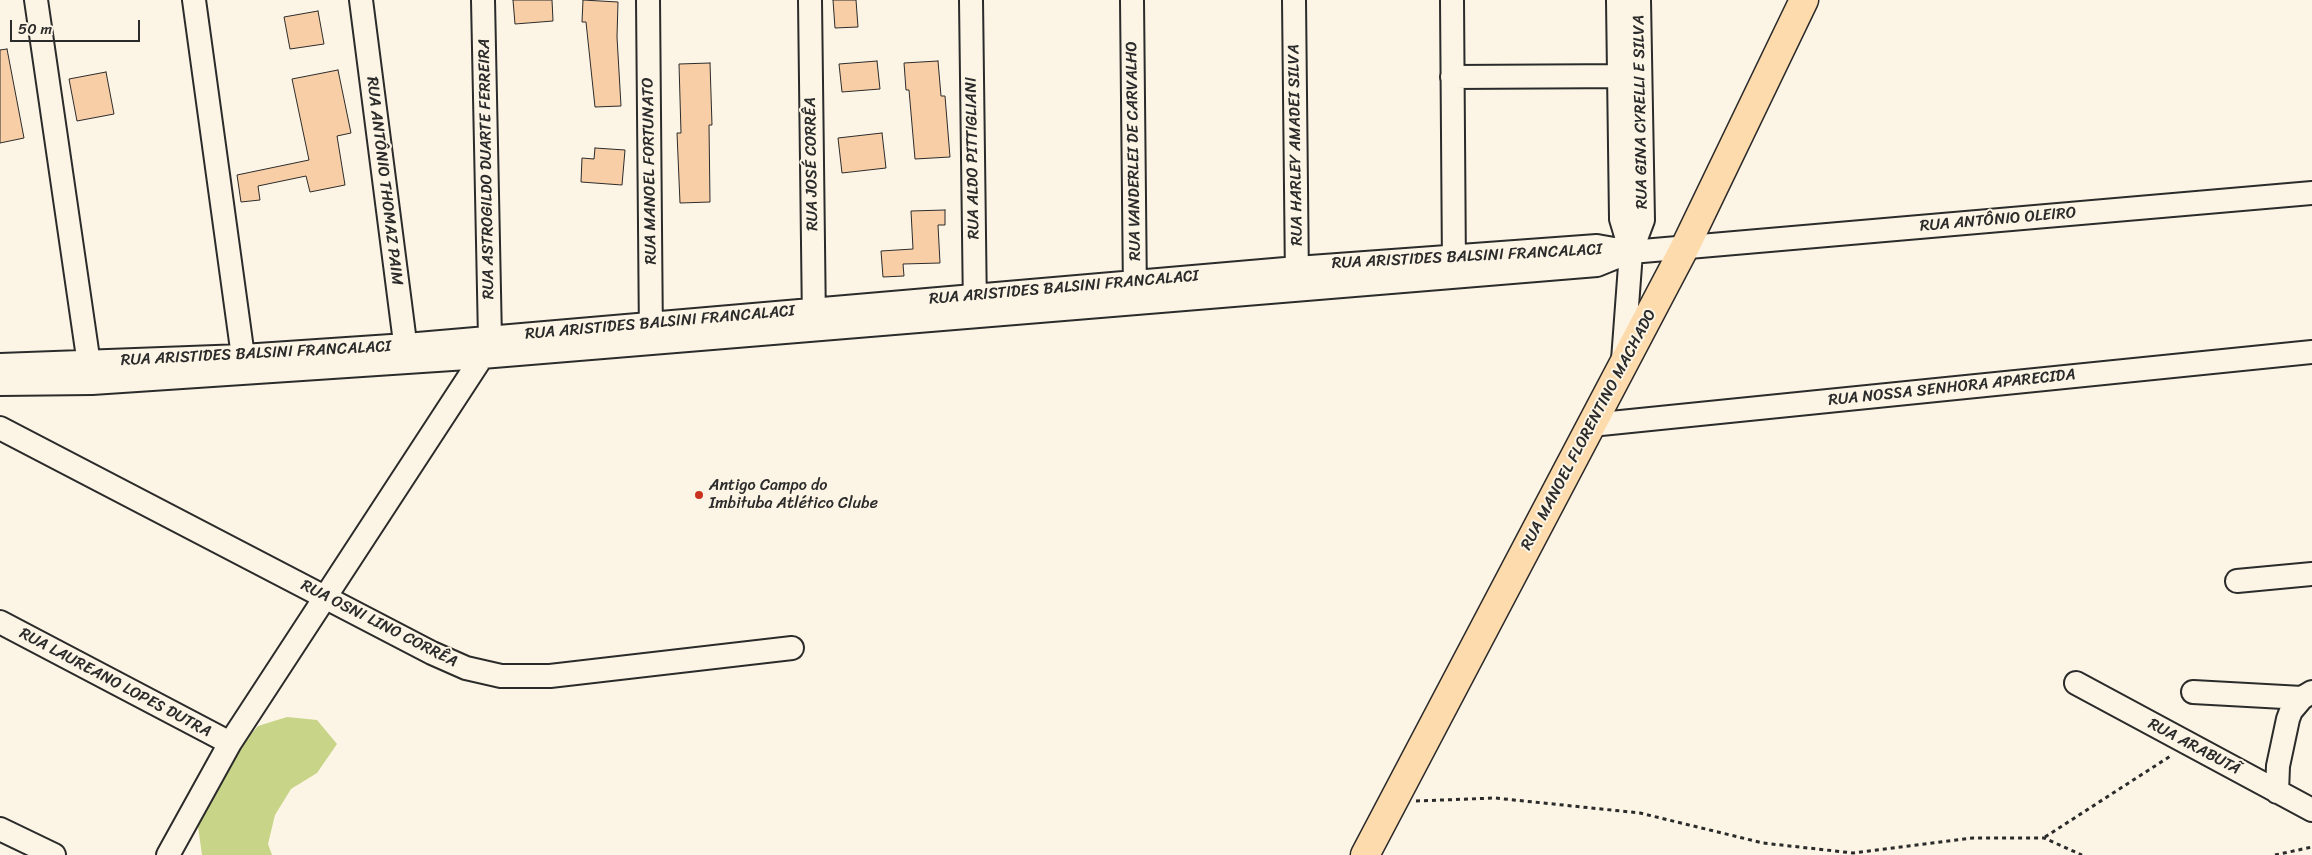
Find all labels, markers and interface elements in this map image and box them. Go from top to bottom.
scale bar [12,10,142,42]
street label: RUA GINA CYRELLI E SILVA [1630,15,1652,209]
text: 50 m [18,16,52,42]
street label: RUA ASTROGILDO DUARTE FERREIRA [475,39,499,299]
street label: RUA VANDERLEI DE CARVALHO [1122,41,1146,261]
street label: RUA HARLEY AMADEI SILVA [1285,44,1307,246]
street label: RUA ANTÔNIO THOMAZ PAIM [362,76,406,286]
street label: RUA MANOEL FORTUNATO [639,77,661,265]
street label: RUA ALDO PITTIGLIANI [962,77,984,239]
street label: RUA JOSÉ CORRÊA [801,97,823,231]
street label: RUA ANTÔNIO OLEIRO [1919,204,2077,236]
street label: RUA ARISTIDES BALSINI FRANCALACI [1331,240,1603,274]
street label: RUA ARISTIDES BALSINI FRANCALACI [928,267,1200,309]
street label: RUA ARISTIDES BALSINI FRANCALACI [524,302,796,344]
street label: RUA MANOEL FLORENTINO MACHADO [1517,306,1661,554]
street label: RUA ARISTIDES BALSINI FRANCALACI [120,337,392,371]
street label: RUA NOSSA SENHORA APARECIDA [1827,365,2077,411]
place label: Antigo Campo do Imbituba Atlético Clube [709,476,878,514]
marker: Antigo Campo do Imbituba Atlético Clube [693,489,705,501]
street label: RUA OSNI LINO CORRÊA [297,576,461,672]
street label: RUA LAUREANO LOPES DUTRA [16,624,214,742]
street label: RUA ARABUTÃ [2145,715,2243,779]

